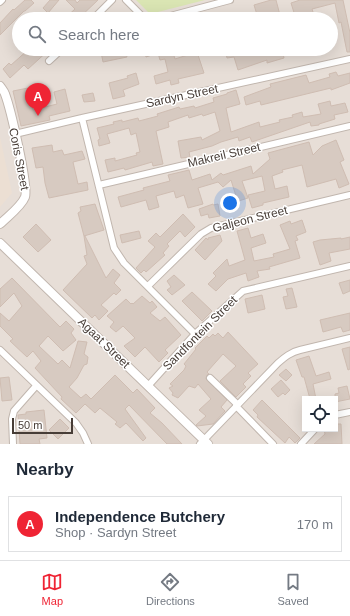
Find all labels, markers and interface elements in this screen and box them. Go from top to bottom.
search box [12,12,338,56]
icon: search [26,23,48,45]
text: Search here [58,26,140,43]
street label: Sardyn Street [145,81,220,110]
pin: A [25,83,51,116]
street label: Coris Street [6,127,32,192]
street label: Makreil Street [186,140,262,170]
your location [220,193,240,213]
street label: Galjeon Street [211,203,290,235]
street label: Sandfontein Street [160,292,241,373]
street label: Agaat Street [75,315,133,372]
map controls [302,396,338,432]
button: locate [302,396,338,432]
scale bar [12,416,73,435]
text: 50 m [18,419,42,431]
text: Nearby [16,460,74,479]
text: Independence Butchery [55,508,225,525]
text: A [25,517,35,532]
text: 170 m [297,517,333,532]
text: Shop · Sardyn Street [55,525,176,540]
tab: Map [41,571,63,607]
tab: Directions [146,571,195,607]
tab: Saved [277,571,309,607]

